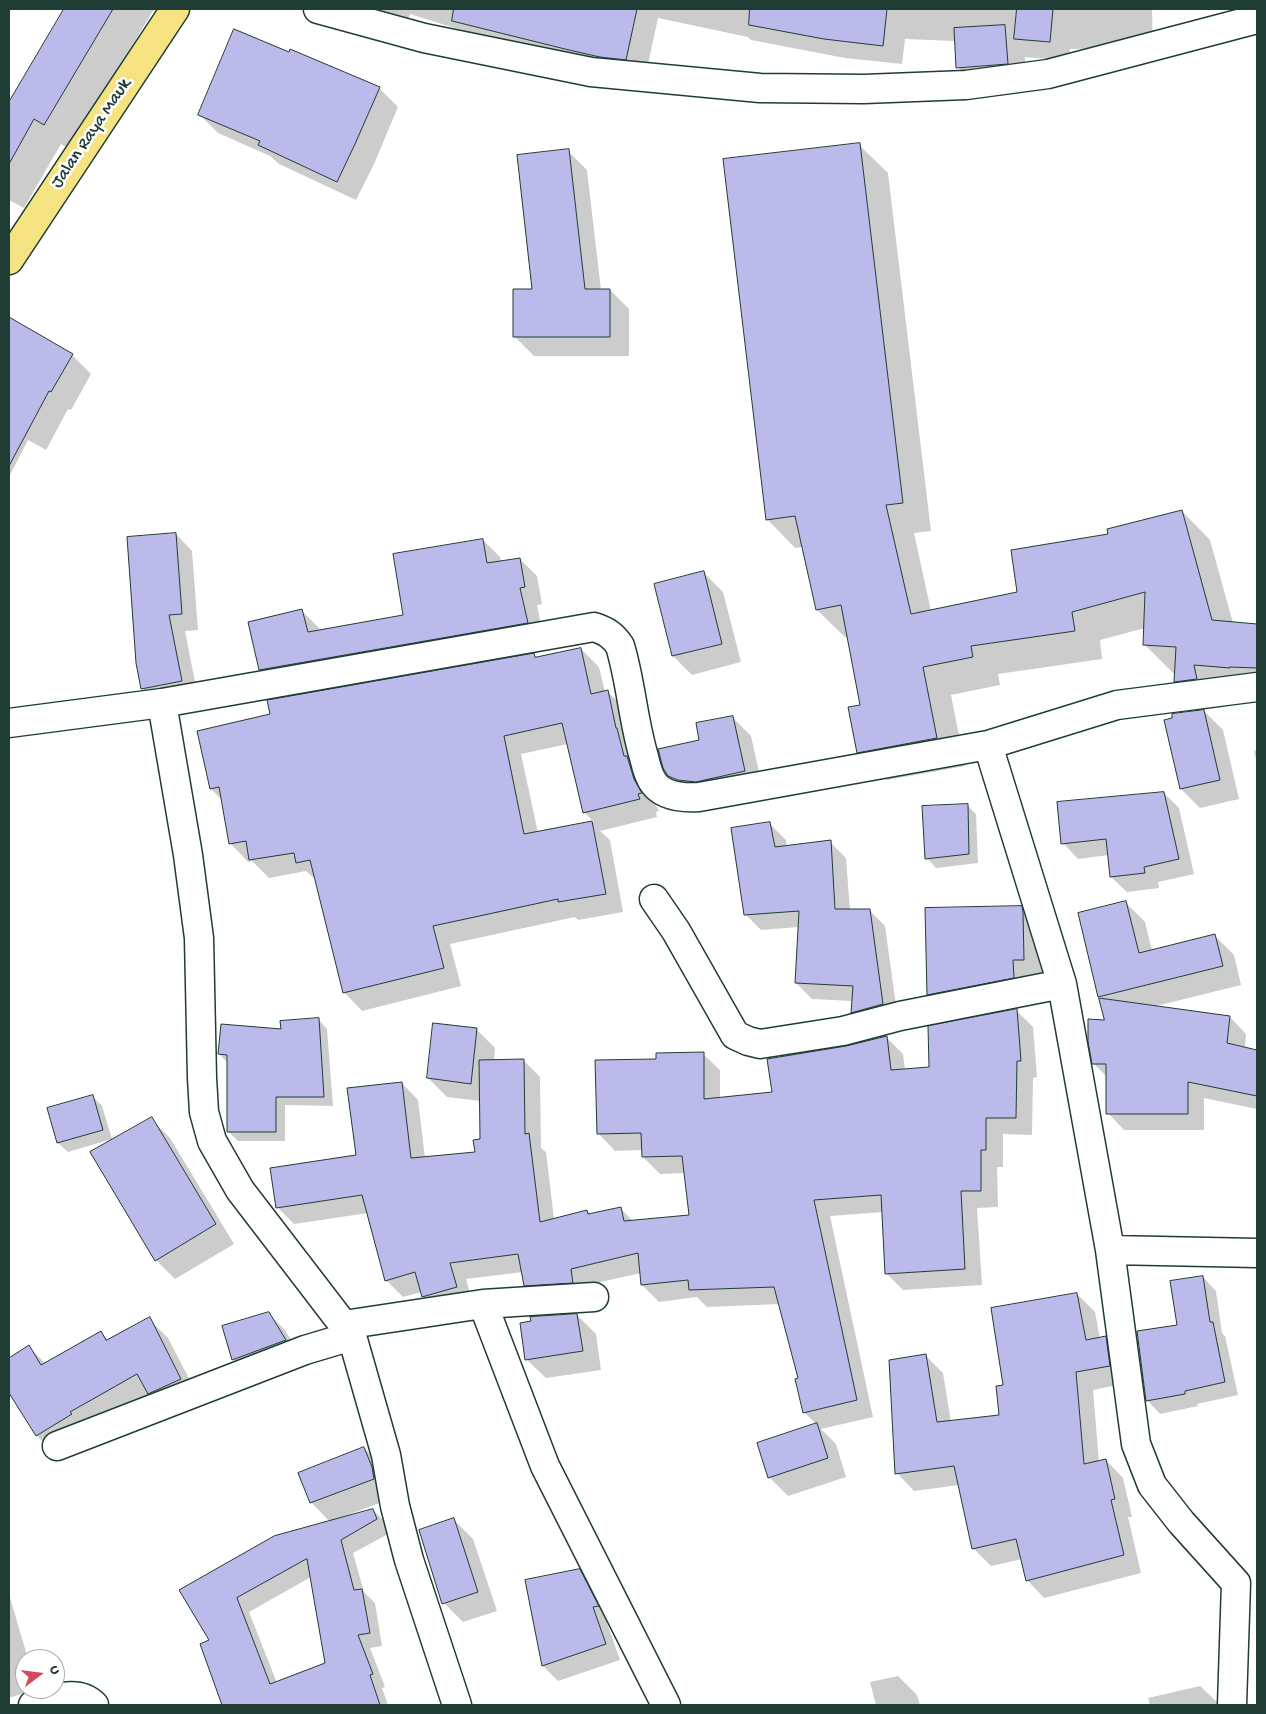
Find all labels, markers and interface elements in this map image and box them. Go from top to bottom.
street label: Jalan Raya Mauk [47,75,137,193]
north arrow [15,1649,65,1699]
text: U [45,1664,63,1676]

